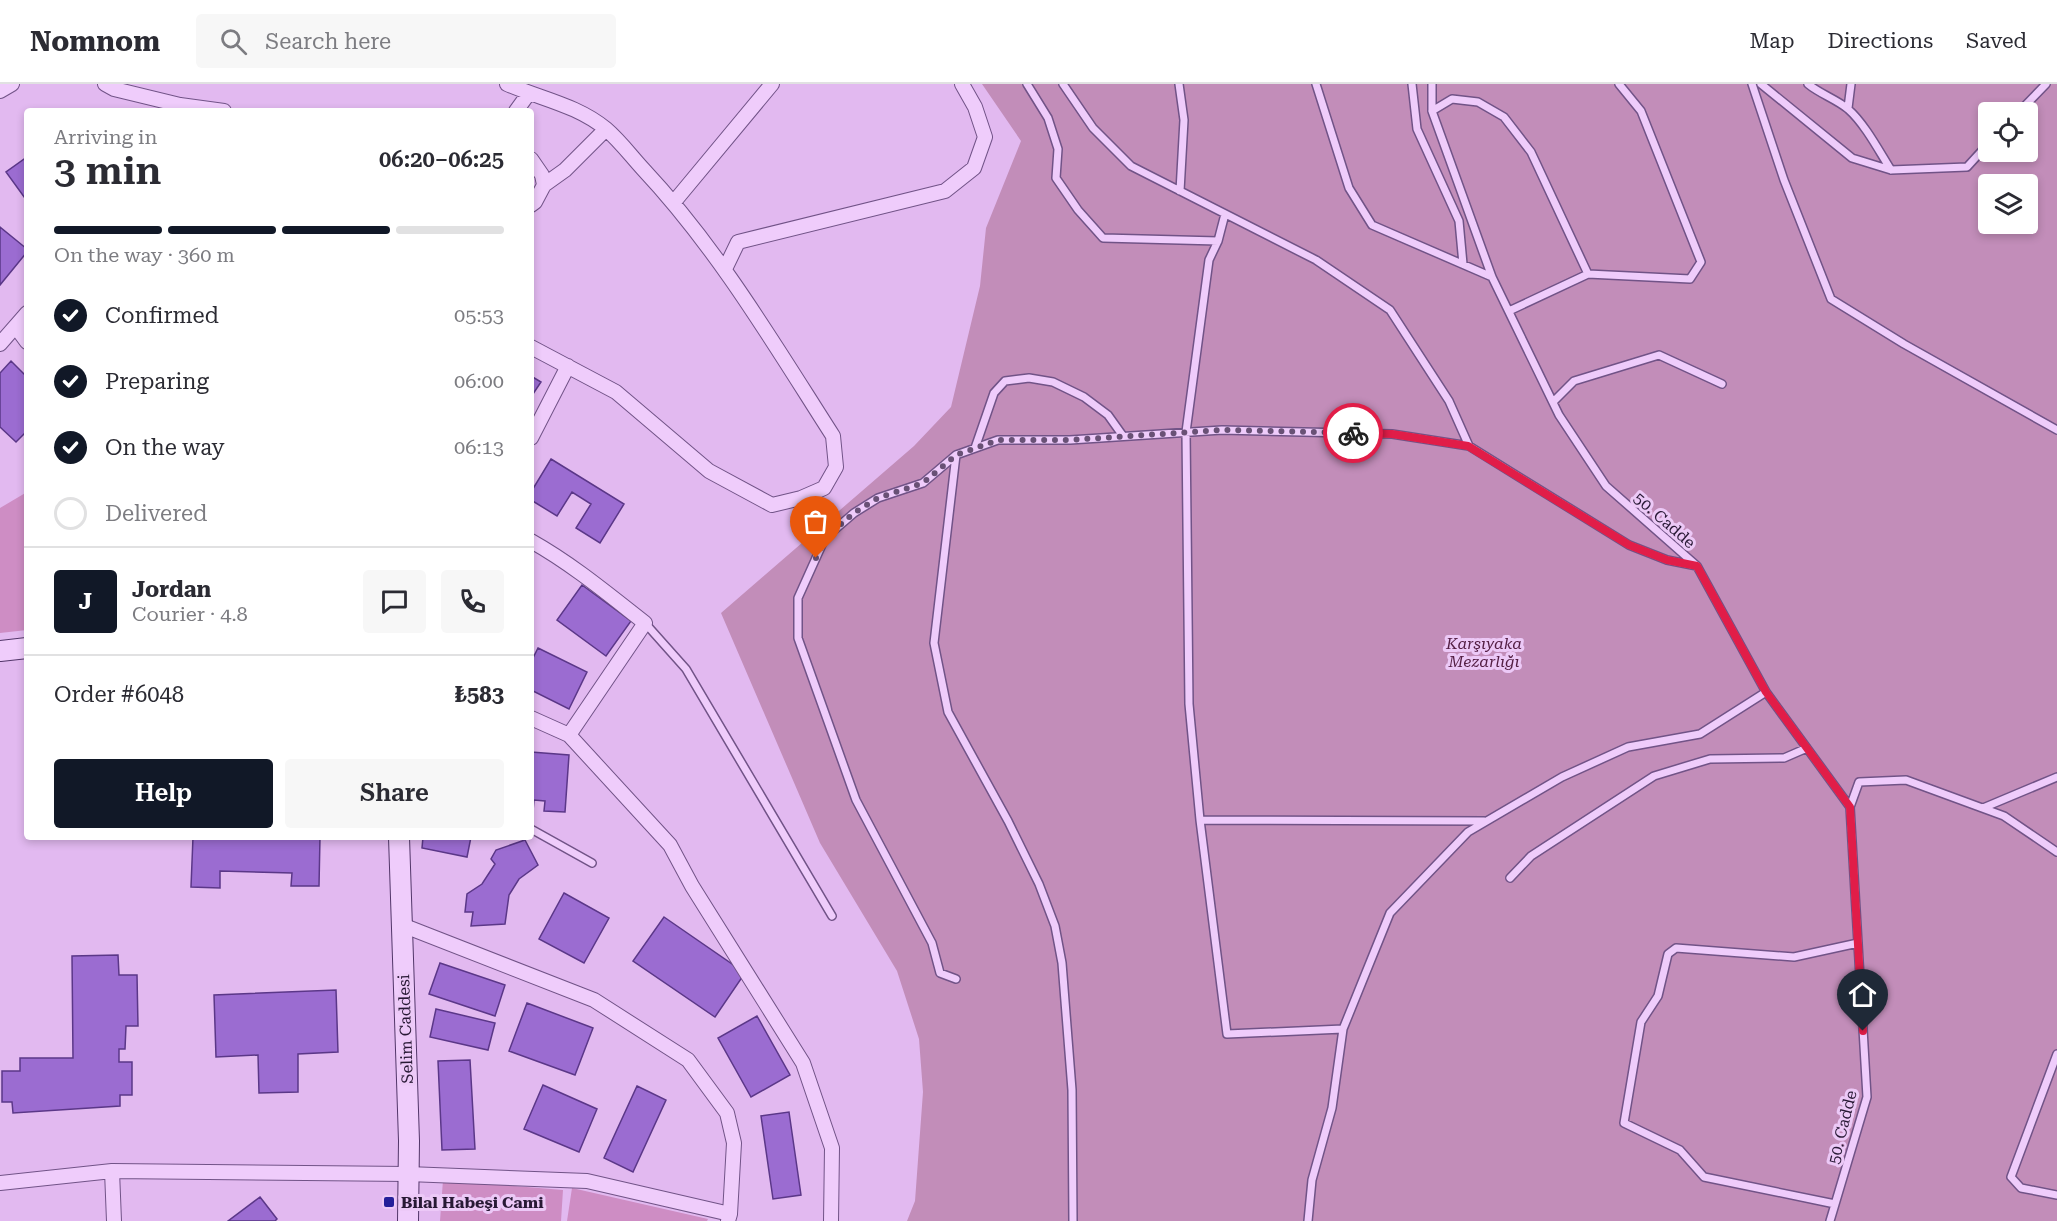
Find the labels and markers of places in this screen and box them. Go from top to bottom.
pin [790,496,841,558]
pin [1837,969,1888,1031]
place label: Bilal Habeşi Cami [401,1193,544,1212]
marker: Bilal Habeşi Cami [382,1195,396,1209]

